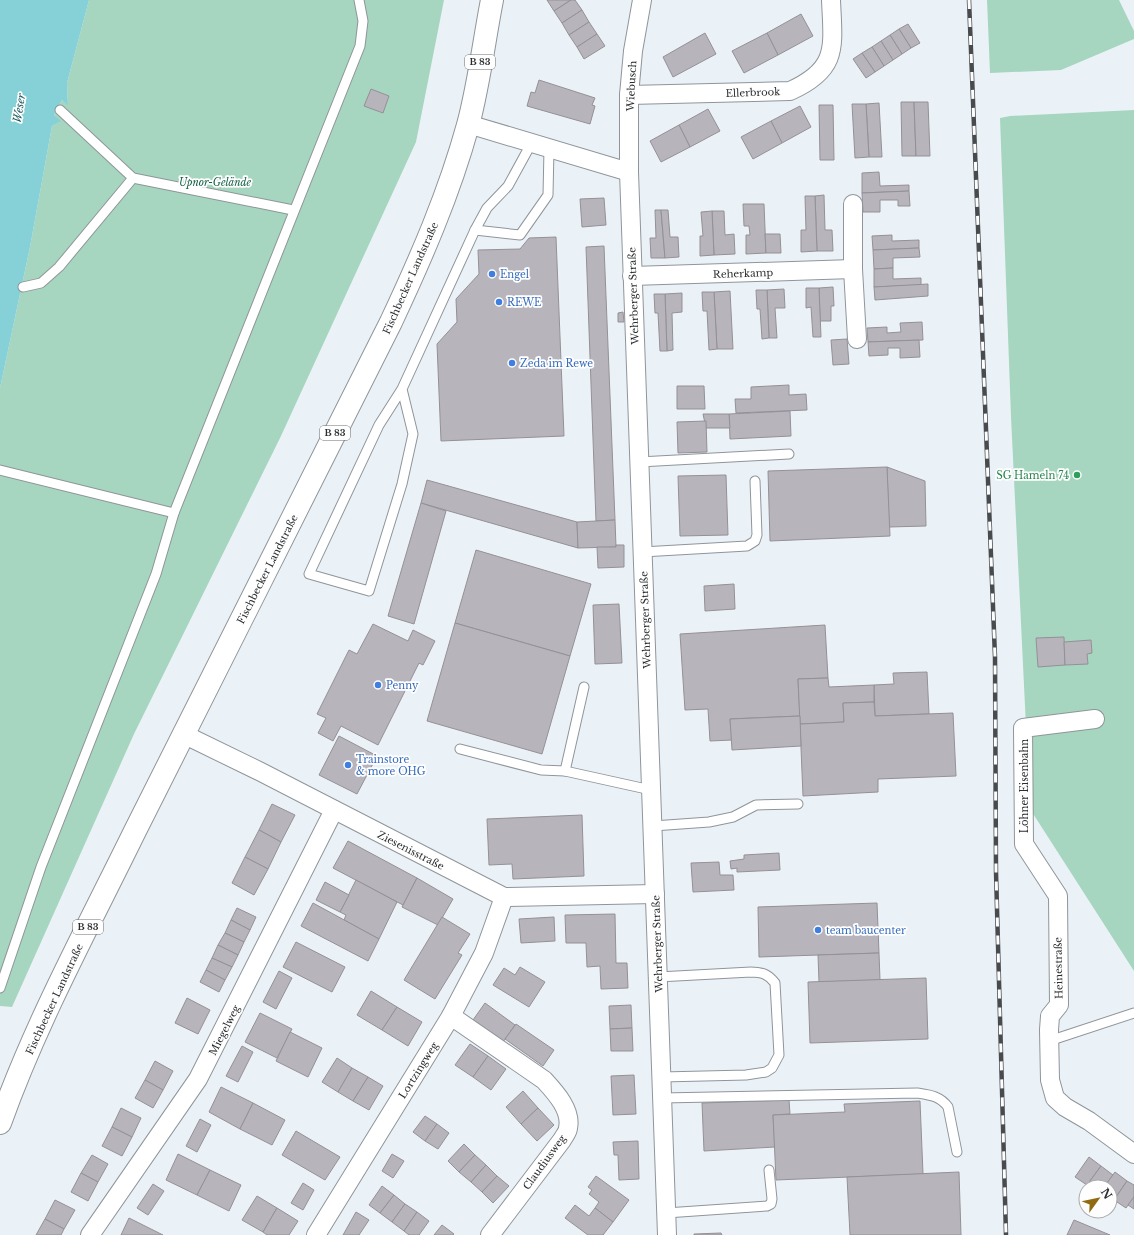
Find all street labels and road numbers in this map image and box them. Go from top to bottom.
road number: B 83 [465,55,495,69]
street label: Wiebusch [624,60,639,113]
street label: Ellerbrook [725,85,781,100]
street label: Fischbecker Landstraße [380,220,441,336]
street label: Wehrberger Straße [625,247,642,346]
street label: Reherkamp [713,266,774,281]
road number: B 83 [320,426,350,440]
street label: Fischbecker Landstraße [234,512,301,626]
street label: Wehrberger Straße [637,571,654,670]
street label: Löhner Eisenbahn [1018,739,1031,833]
street label: Ziesenisstraße [375,828,447,873]
street label: Wehrberger Straße [649,895,666,994]
road number: B 83 [73,920,103,934]
street label: Heinestraße [1051,937,1066,999]
street label: Fischbecker Landstraße [23,941,86,1057]
street label: Miegelweg [206,1002,243,1058]
street label: Lortzingweg [396,1039,442,1101]
street label: Claudiusweg [520,1131,569,1192]

